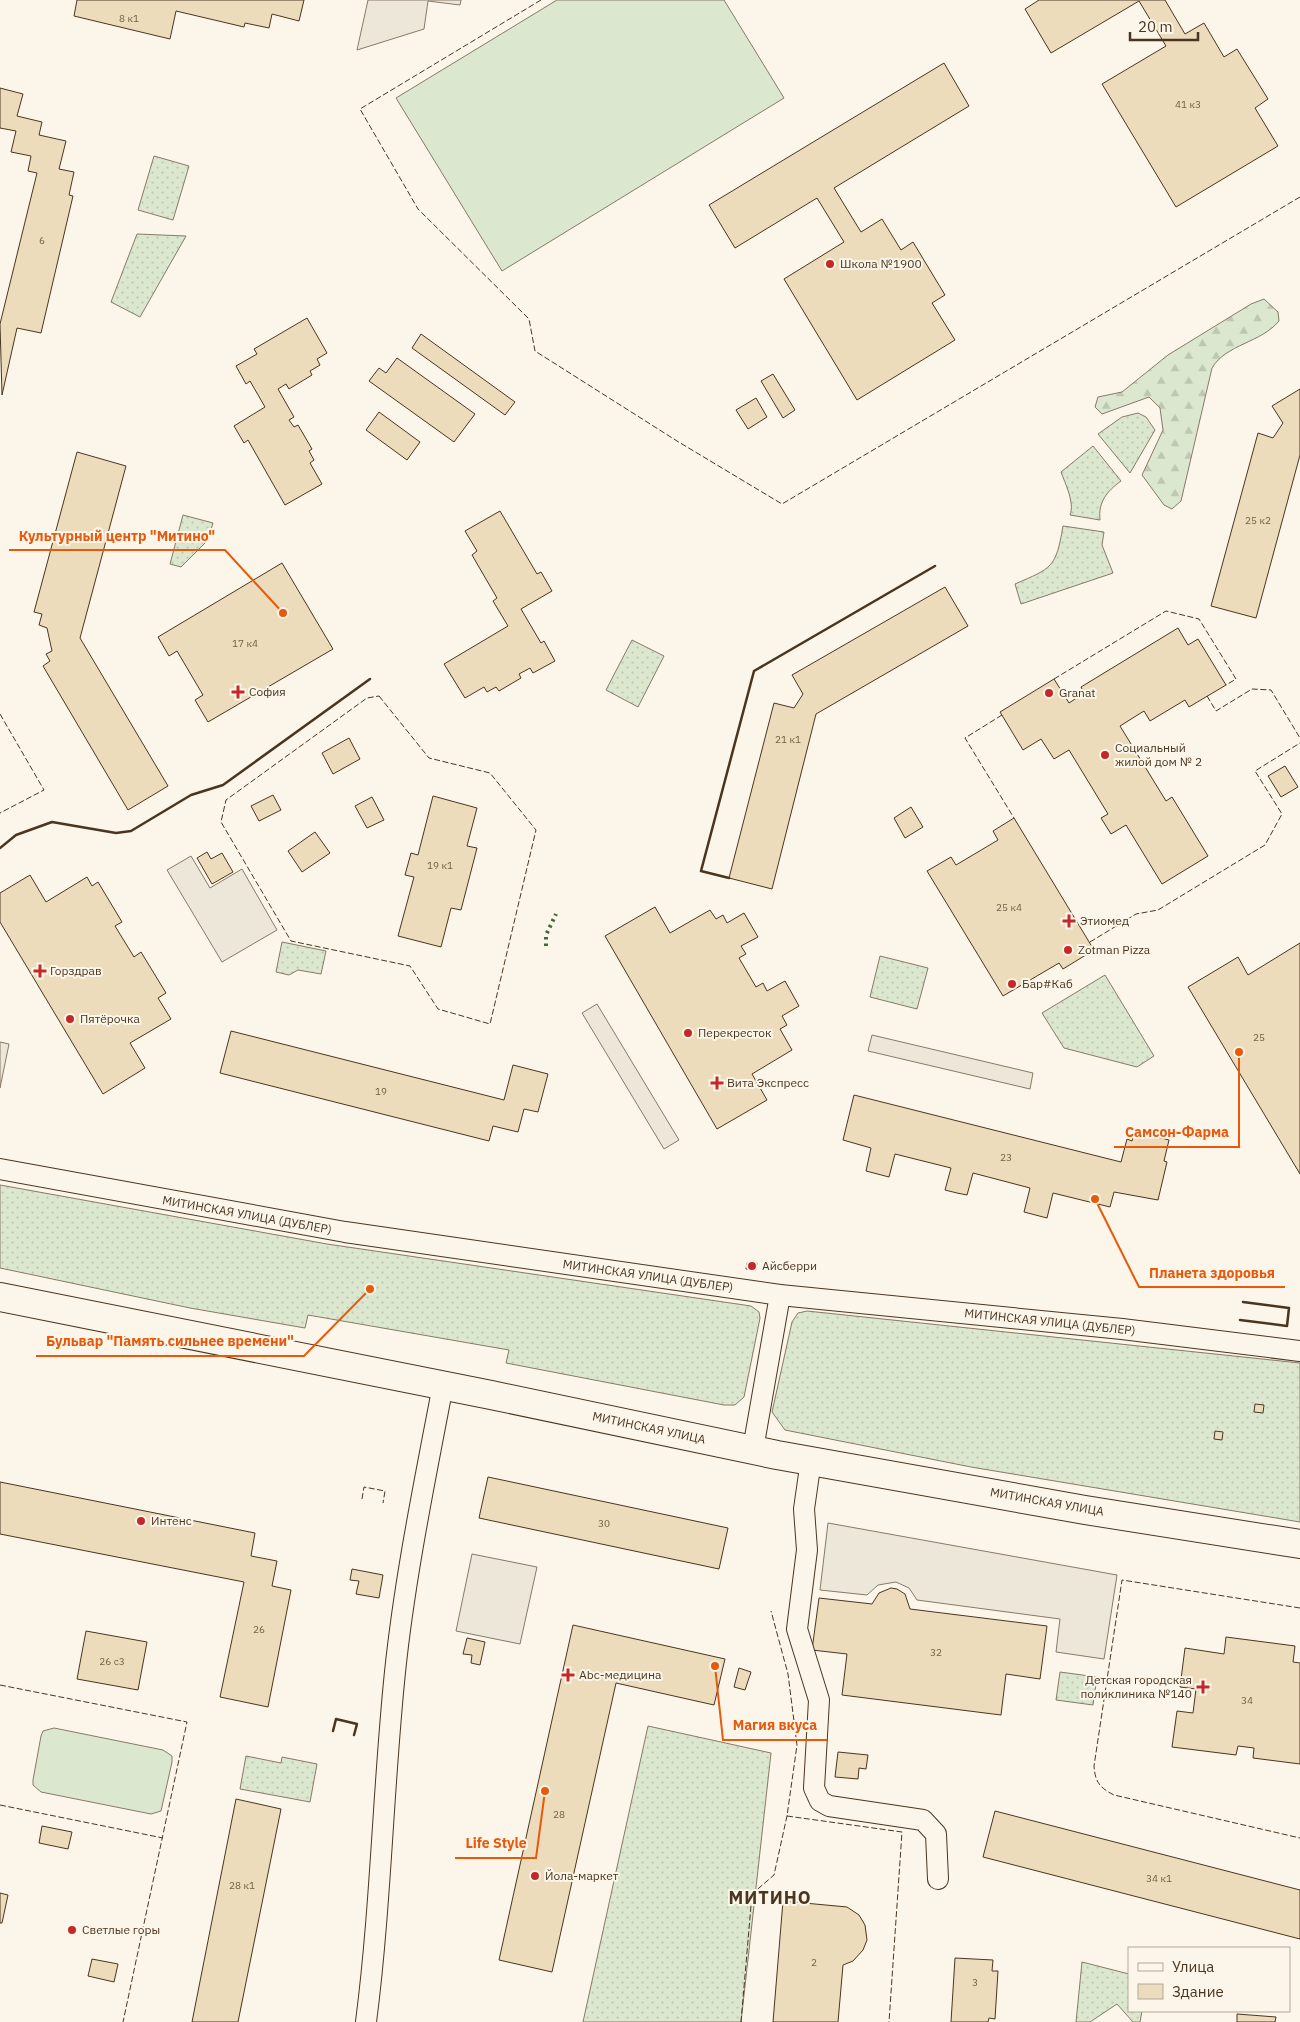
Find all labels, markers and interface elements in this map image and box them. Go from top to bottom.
scale bar [1130,10,1198,42]
house number: 8 к1 [119,12,139,25]
text: 20 m [1138,17,1173,36]
house number: 41 к3 [1175,98,1201,111]
house number: 6 [39,234,45,247]
place label: Школа №1900 [840,256,922,271]
marker: Школа №1900 [824,258,836,270]
house number: 25 к2 [1245,514,1271,527]
callout: Культурный центр "Митино" [9,521,225,550]
text: Культурный центр "Митино" [19,527,215,545]
house number: 17 к4 [232,637,258,650]
place label: София [249,684,286,699]
marker: София [231,685,245,699]
place label: Granat [1059,685,1096,700]
marker: Granat [1043,687,1055,699]
house number: 21 к1 [775,733,801,746]
place label: Социальный жилой дом № 2 [1115,740,1202,769]
marker: Социальный жилой дом № 2 [1099,749,1111,761]
house number: 19 к1 [427,859,453,872]
house number: 25 к4 [996,901,1022,914]
place label: Этиомед [1080,913,1129,928]
marker: Этиомед [1062,914,1076,928]
place label: Zotman Pizza [1078,942,1151,957]
marker: Zotman Pizza [1062,944,1074,956]
place label: Горздрав [50,963,102,978]
marker: Горздрав [34,965,46,977]
place label: Бар#Каб [1022,976,1073,991]
marker: Бар#Каб [1006,978,1018,990]
place label: Пятёрочка [80,1011,140,1026]
marker: Пятёрочка [64,1013,76,1025]
place label: Перекресток [698,1025,772,1040]
marker: Перекресток [682,1027,694,1039]
house number: 25 [1253,1031,1265,1044]
place label: Вита Экспресс [727,1075,809,1090]
marker: Вита Экспресс [711,1077,723,1089]
house number: 19 [375,1085,387,1098]
callout: Самсон-Фарма [1114,1118,1239,1147]
text: Самсон-Фарма [1125,1123,1229,1141]
house number: 23 [1000,1151,1012,1164]
street label: МИТИНСКАЯ УЛИЦА (ДУБЛЕР) [161,1192,333,1237]
street label: МИТИНСКАЯ УЛИЦА (ДУБЛЕР) [562,1256,734,1295]
place label: Айсберри [762,1258,817,1273]
callout: Планета здоровья [1139,1258,1285,1287]
marker: Айсберри [746,1260,758,1272]
text: Планета здоровья [1149,1264,1275,1282]
street label: МИТИНСКАЯ УЛИЦА (ДУБЛЕР) [964,1305,1136,1338]
callout: Бульвар "Память сильнее времени" [36,1327,304,1356]
text: Бульвар "Память сильнее времени" [46,1332,294,1350]
street label: МИТИНСКАЯ УЛИЦА [591,1408,707,1447]
street label: МИТИНСКАЯ УЛИЦА [989,1484,1105,1519]
place label: Интенс [151,1513,192,1528]
marker: Интенс [135,1515,147,1527]
house number: 30 [598,1517,610,1530]
house number: 26 [253,1623,265,1636]
house number: 32 [930,1646,942,1659]
house number: 26 с3 [99,1655,125,1668]
place label: Abc-медицина [579,1667,662,1682]
marker: Abc-медицина [561,1668,575,1682]
place label: Детская городская поликлиника №140 [1080,1672,1192,1701]
marker: Детская городская поликлиника №140 [1196,1680,1210,1694]
house number: 34 [1241,1694,1253,1707]
callout: Магия вкуса [723,1711,827,1740]
text: Магия вкуса [733,1716,817,1734]
house number: 28 [553,1808,565,1821]
callout: Life Style [455,1829,536,1858]
text: Life Style [465,1834,527,1852]
place label: Йола-маркет [545,1868,619,1883]
marker: Йола-маркет [529,1870,541,1882]
house number: 34 к1 [1146,1872,1172,1885]
house number: 28 к1 [229,1879,255,1892]
district label: МИТИНО [728,1886,812,1909]
place label: Светлые горы [82,1922,160,1937]
marker: Светлые горы [66,1924,78,1936]
legend [1128,1947,1290,2012]
house number: 2 [811,1956,817,1969]
text: Улица [1172,1957,1214,1976]
house number: 3 [972,1976,978,1989]
text: Здание [1172,1982,1224,2001]

